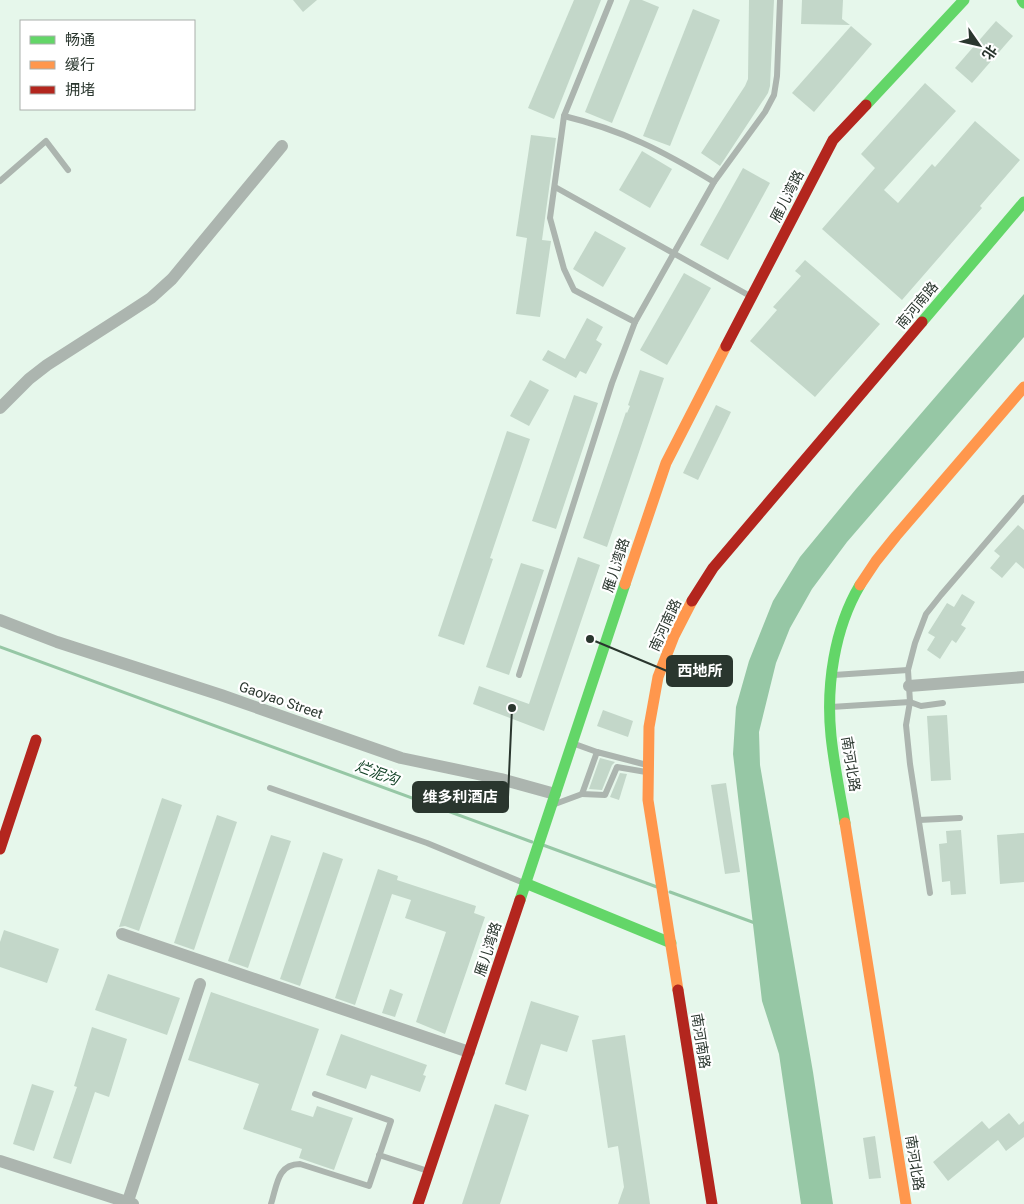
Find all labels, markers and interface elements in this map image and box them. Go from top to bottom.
legend [20,20,195,110]
north arrow [954,20,1004,70]
text: 畅通 [65,31,95,49]
text: 北 [979,42,1000,63]
text: 缓行 [65,56,95,74]
text: 拥堵 [65,81,95,99]
street label: 雁儿湾路 [767,167,807,225]
street label: 南河南路 [893,278,941,332]
street label: 雁儿湾路 [600,536,632,594]
street label: 南河南路 [646,596,684,654]
callout: 西地所 [667,656,732,686]
text: 西地所 [677,662,723,680]
street label: Gaoyao Street [237,678,325,722]
street label: 南河北路 [839,735,863,793]
water label: 烂泥沟 [353,757,403,790]
callout: 维多利酒店 [413,782,508,812]
text: 维多利酒店 [422,788,498,806]
street label: 雁儿湾路 [472,920,504,978]
street label: 南河南路 [689,1012,713,1070]
street label: 南河北路 [903,1134,927,1192]

